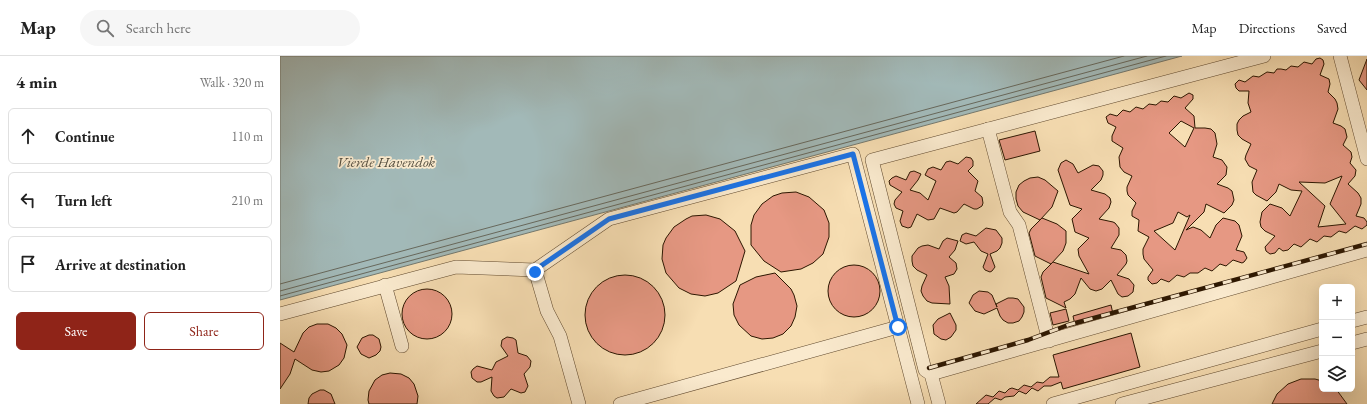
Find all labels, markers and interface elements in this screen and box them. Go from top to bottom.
search box [80,10,360,46]
text: Map [20,15,56,40]
icon: search [94,17,116,39]
text: Search here [126,18,191,37]
text: Map [1191,19,1217,37]
text: Directions [1239,19,1295,37]
text: Saved [1317,19,1347,37]
text: 4 min [16,71,57,93]
text: Walk · 320 m [200,74,264,91]
icon: ahead [17,125,39,147]
text: Continue [55,127,115,146]
text: 110 m [232,128,263,145]
water label: Vierde Havendok [337,152,435,171]
icon: left [17,189,39,211]
text: Turn left [55,191,112,210]
text: 210 m [232,192,263,209]
icon: arrive [17,253,39,275]
text: Arrive at destination [55,255,186,274]
route end [526,263,544,281]
map controls [1319,284,1355,392]
button: + [1319,284,1355,320]
button: Save [16,312,136,350]
button: Share [144,312,264,350]
route start [889,318,907,336]
button: − [1319,320,1355,356]
button: layers [1319,356,1355,392]

